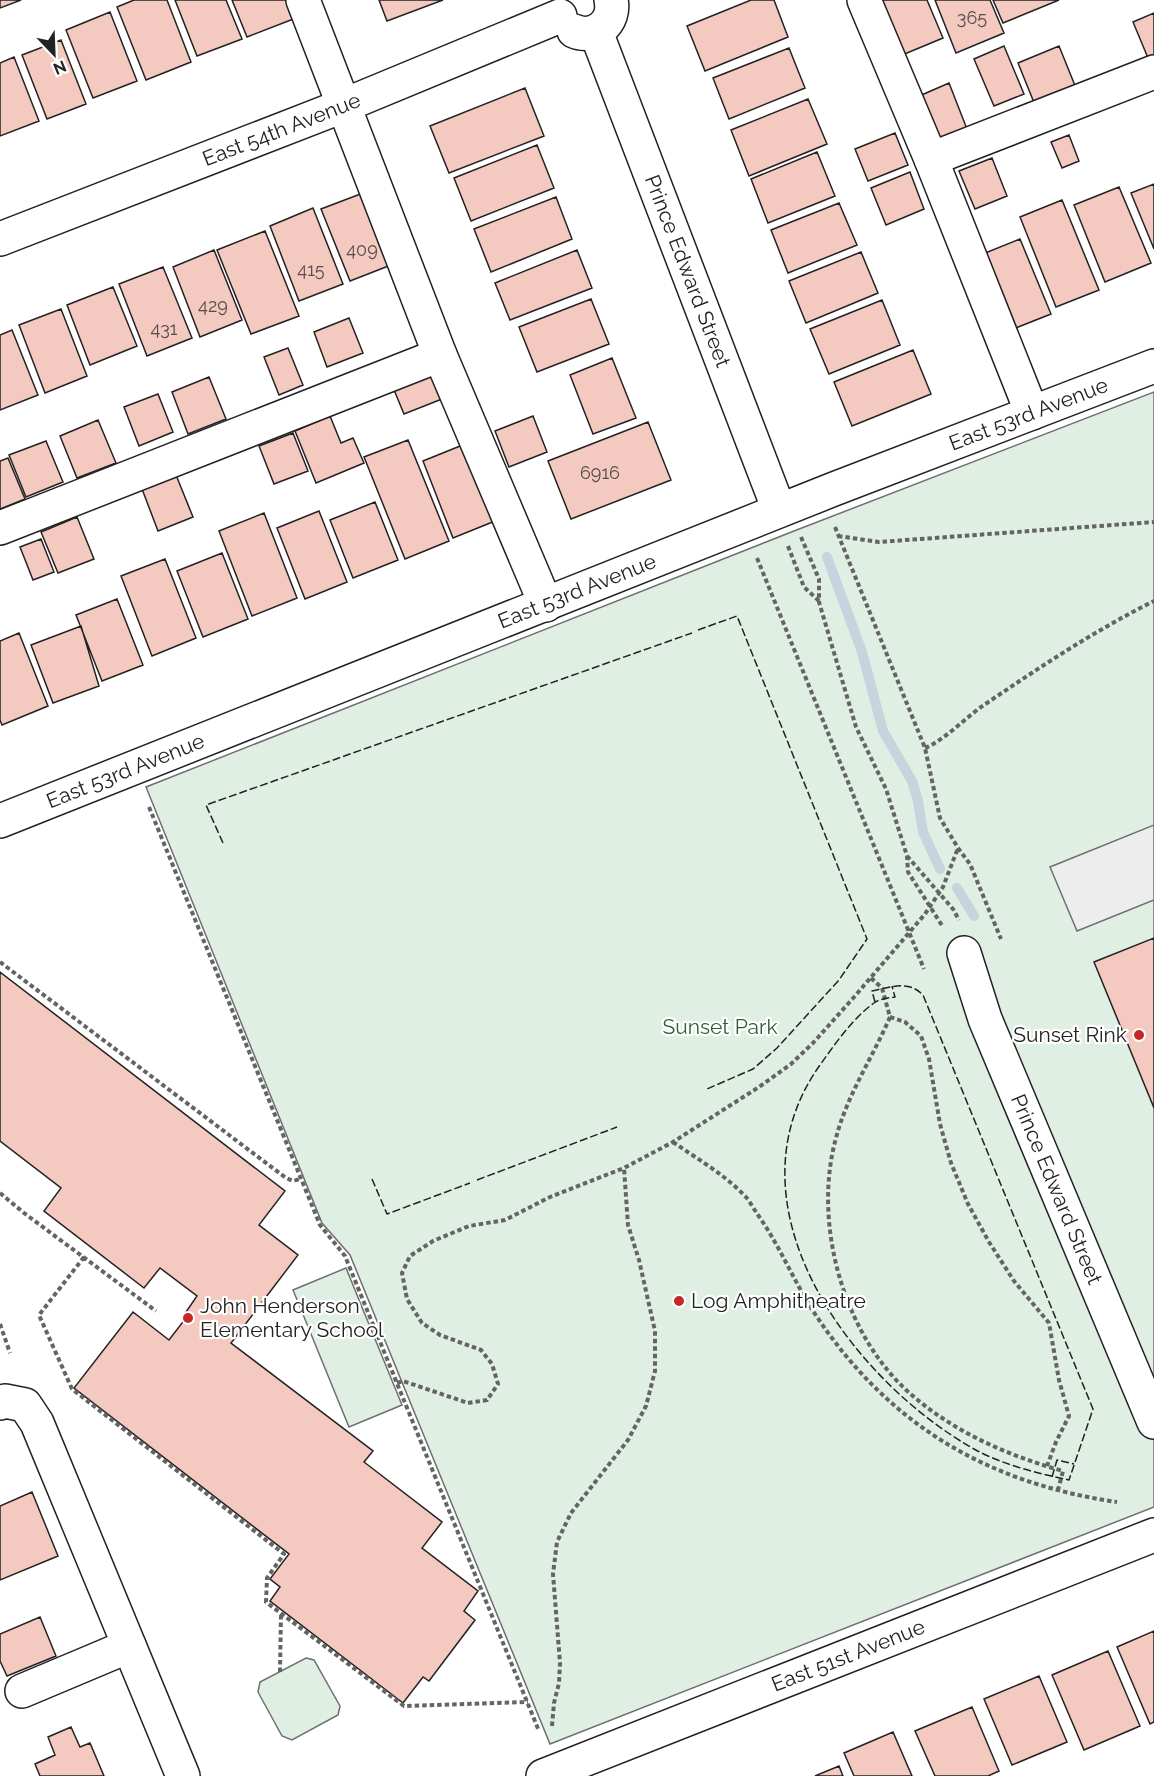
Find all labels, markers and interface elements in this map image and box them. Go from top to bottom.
house number: 365 [957,7,987,28]
north arrow [24,24,84,84]
text: N [50,56,69,78]
street label: East 54th Avenue [199,87,364,171]
street label: Prince Edward Street [640,171,736,371]
house number: 409 [346,239,378,260]
house number: 415 [297,259,325,280]
house number: 429 [198,295,228,316]
house number: 431 [150,318,178,339]
street label: East 53rd Avenue [945,372,1111,456]
house number: 6916 [580,462,620,483]
street label: East 53rd Avenue [494,548,659,634]
street label: East 53rd Avenue [43,728,208,813]
park label: Sunset Park [662,1014,778,1039]
place label: Sunset Rink [1013,1022,1127,1047]
marker: Sunset Rink [1132,1028,1146,1042]
street label: Prince Edward Street [1006,1090,1108,1288]
place label: Log Amphitheatre [691,1288,866,1313]
place label: John Henderson Elementary School [200,1293,384,1342]
marker: Log Amphitheatre [672,1294,686,1308]
marker: John Henderson Elementary School [181,1311,195,1325]
street label: East 51st Avenue [768,1614,928,1697]

